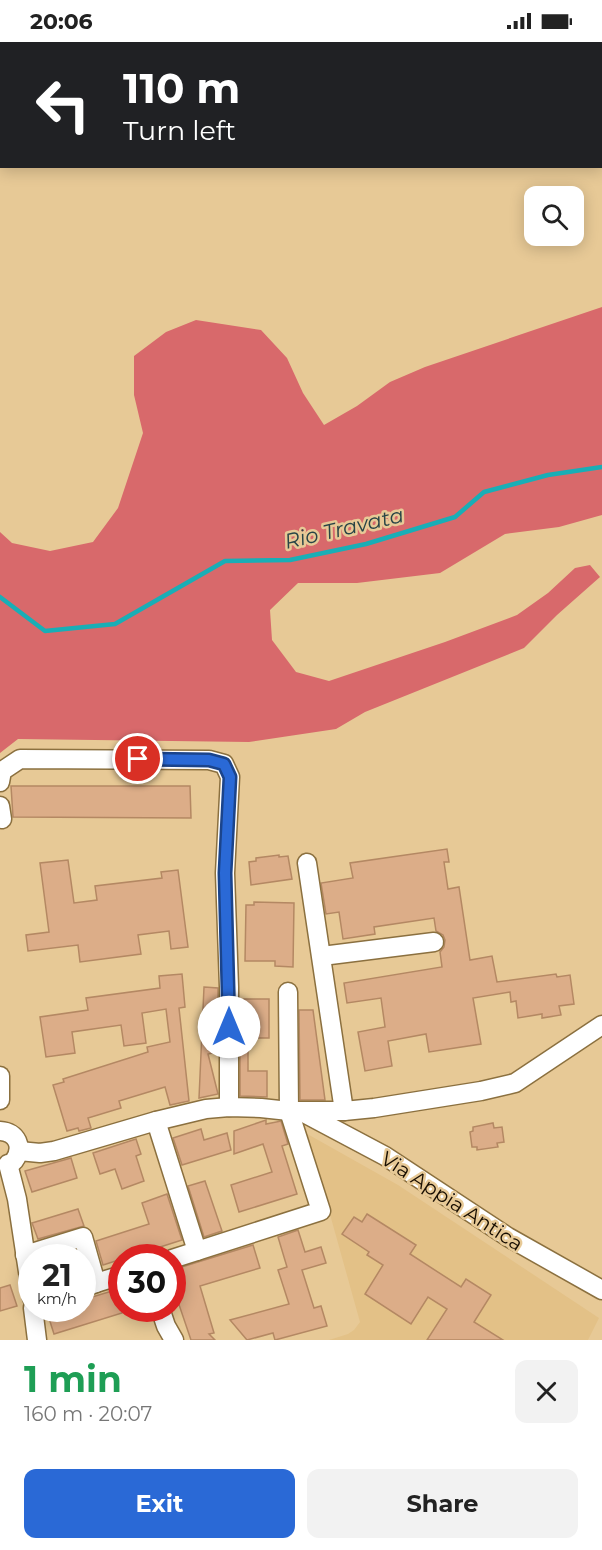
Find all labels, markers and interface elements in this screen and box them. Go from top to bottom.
text: 20:06 [30,8,93,35]
text: 110 m [123,62,240,114]
icon: left [24,66,102,144]
text: Turn left [123,114,236,147]
map controls [524,186,584,246]
button: search [524,186,584,246]
water label: Rio Travata [282,502,406,554]
pin [112,733,163,784]
icon: arrive [121,742,154,775]
position arrow [197,995,261,1059]
street label: Via Appia Antica [377,1146,527,1256]
speed limit sign: 30 [108,1244,186,1322]
text: 21 [42,1257,72,1294]
text: km/h [37,1289,77,1308]
text: 1 min [24,1357,122,1401]
button: close [515,1360,578,1423]
text: 160 m · 20:07 [24,1402,152,1426]
button: Exit [24,1469,295,1538]
button: Share [307,1469,578,1538]

